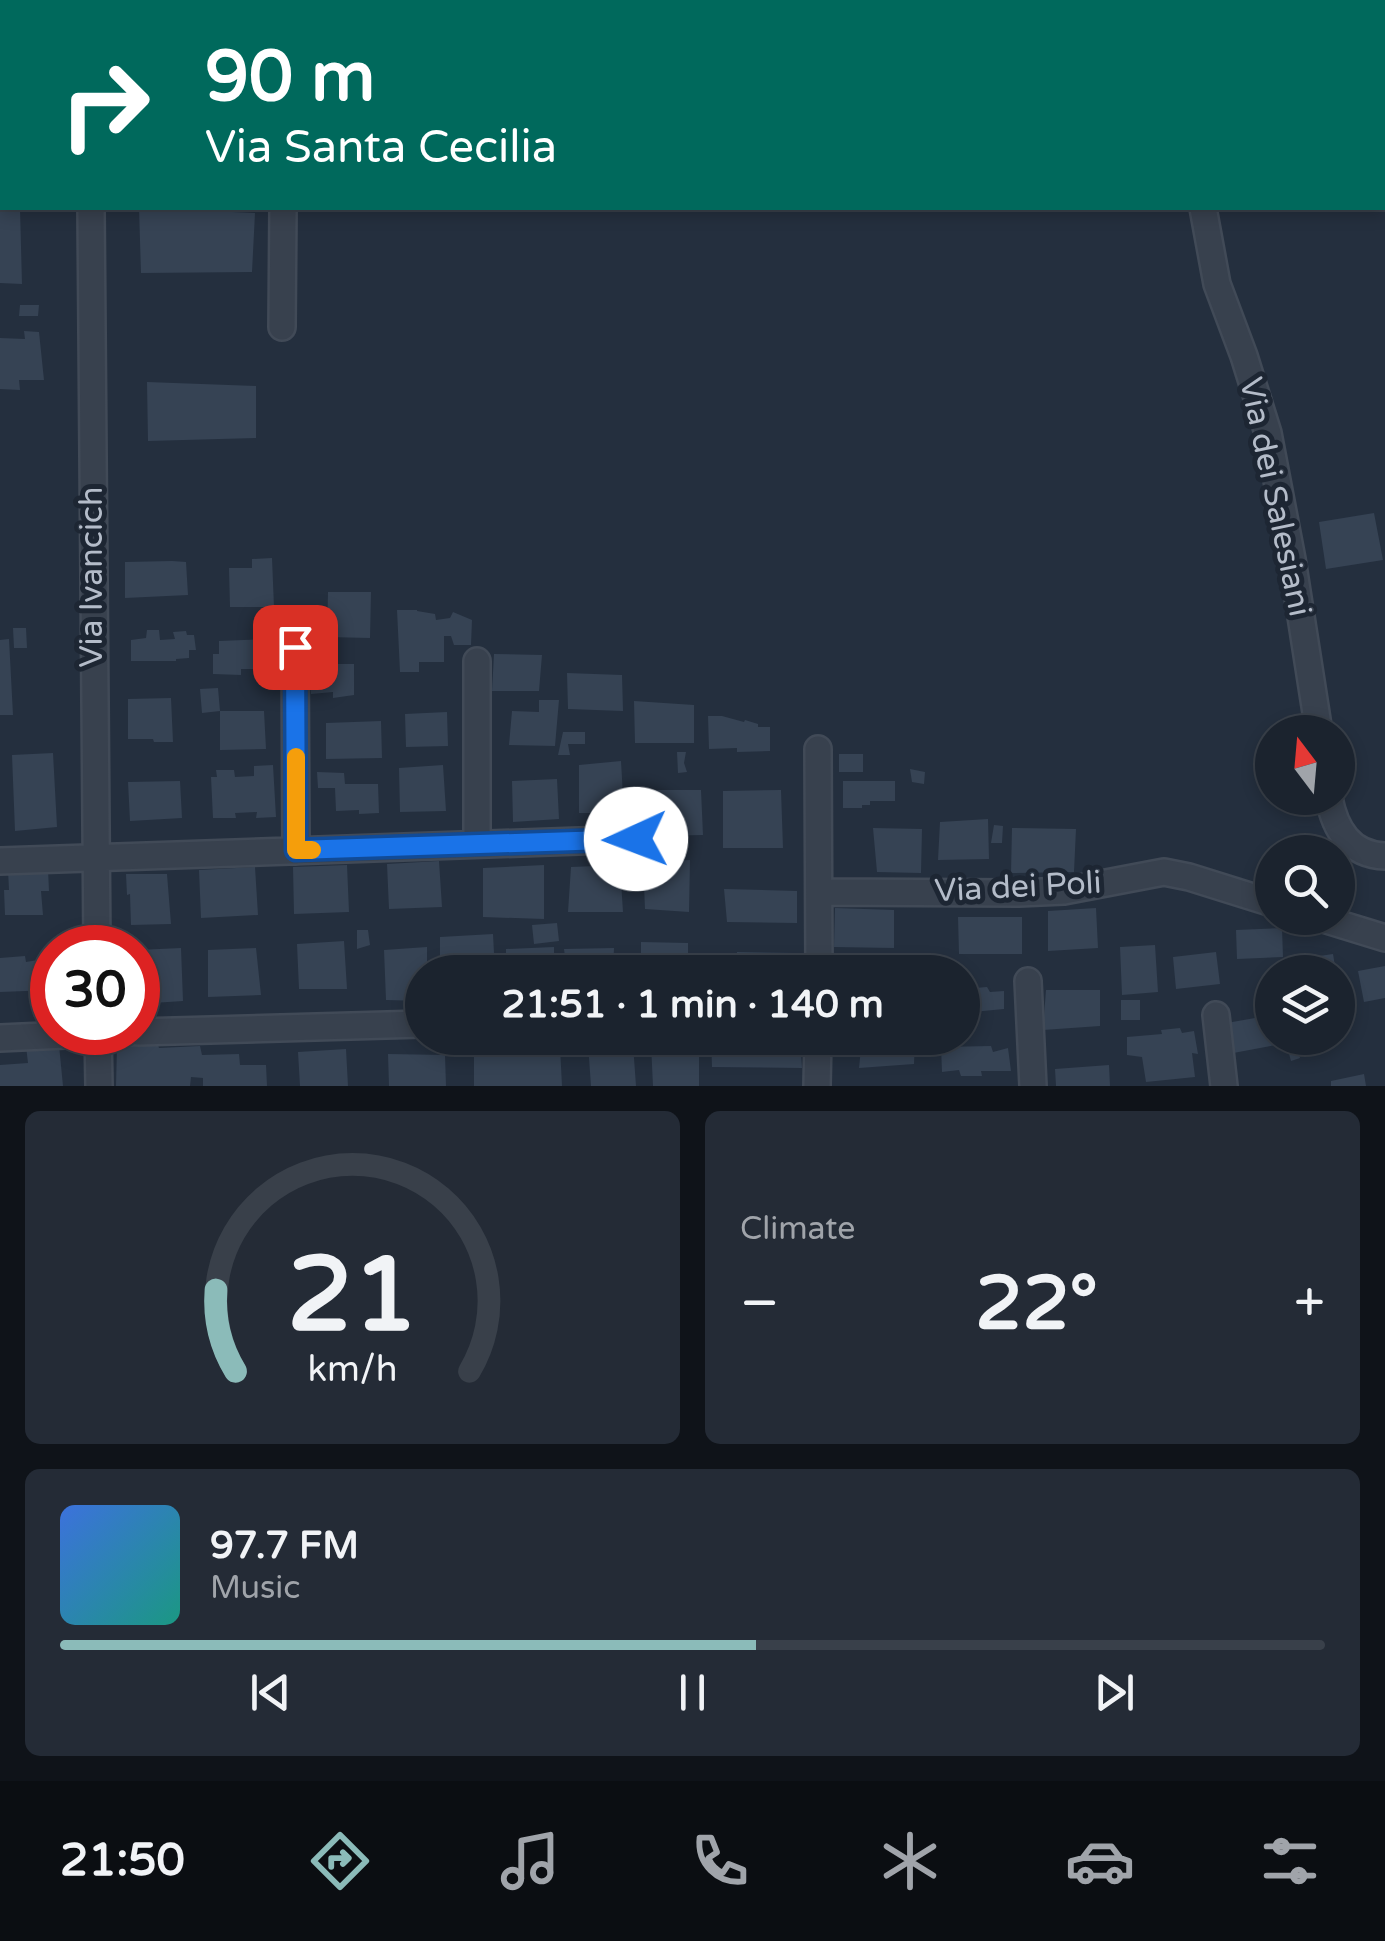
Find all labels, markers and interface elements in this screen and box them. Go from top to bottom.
text: 90 m [205,36,375,120]
icon: right [40,40,170,170]
text: Via Santa Cecilia [205,121,557,175]
street label: Via dei Salesiani [1231,374,1319,620]
street label: Via Ivancich [73,487,111,667]
pin [253,605,338,690]
icon: arrive [268,620,323,675]
north arrow [1255,715,1355,815]
map controls [1255,715,1355,1055]
position arrow [584,787,688,891]
button: search [1255,835,1355,935]
street label: Via dei Poli [934,864,1102,910]
speed limit sign: 30 [30,925,160,1055]
button: layers [1255,955,1355,1055]
text: 21:51 · 1 min · 140 m [501,982,884,1028]
text: Climate [740,1210,855,1248]
text: 21 [287,1234,418,1359]
text: 22° [975,1259,1098,1349]
text: − [740,1271,779,1337]
text: + [1294,1271,1325,1337]
text: km/h [308,1348,397,1391]
text: 97.7 FM [210,1523,359,1569]
text: Music [210,1569,300,1607]
icon: previous [243,1665,298,1720]
icon: pause [665,1665,720,1720]
icon: next [1087,1665,1142,1720]
icon: directions [305,1826,375,1896]
icon: music [495,1826,565,1896]
icon: phone [685,1826,755,1896]
icon: climate [875,1826,945,1896]
icon: car [1065,1826,1135,1896]
icon: filters [1255,1826,1325,1896]
text: 21:50 [60,1834,185,1888]

